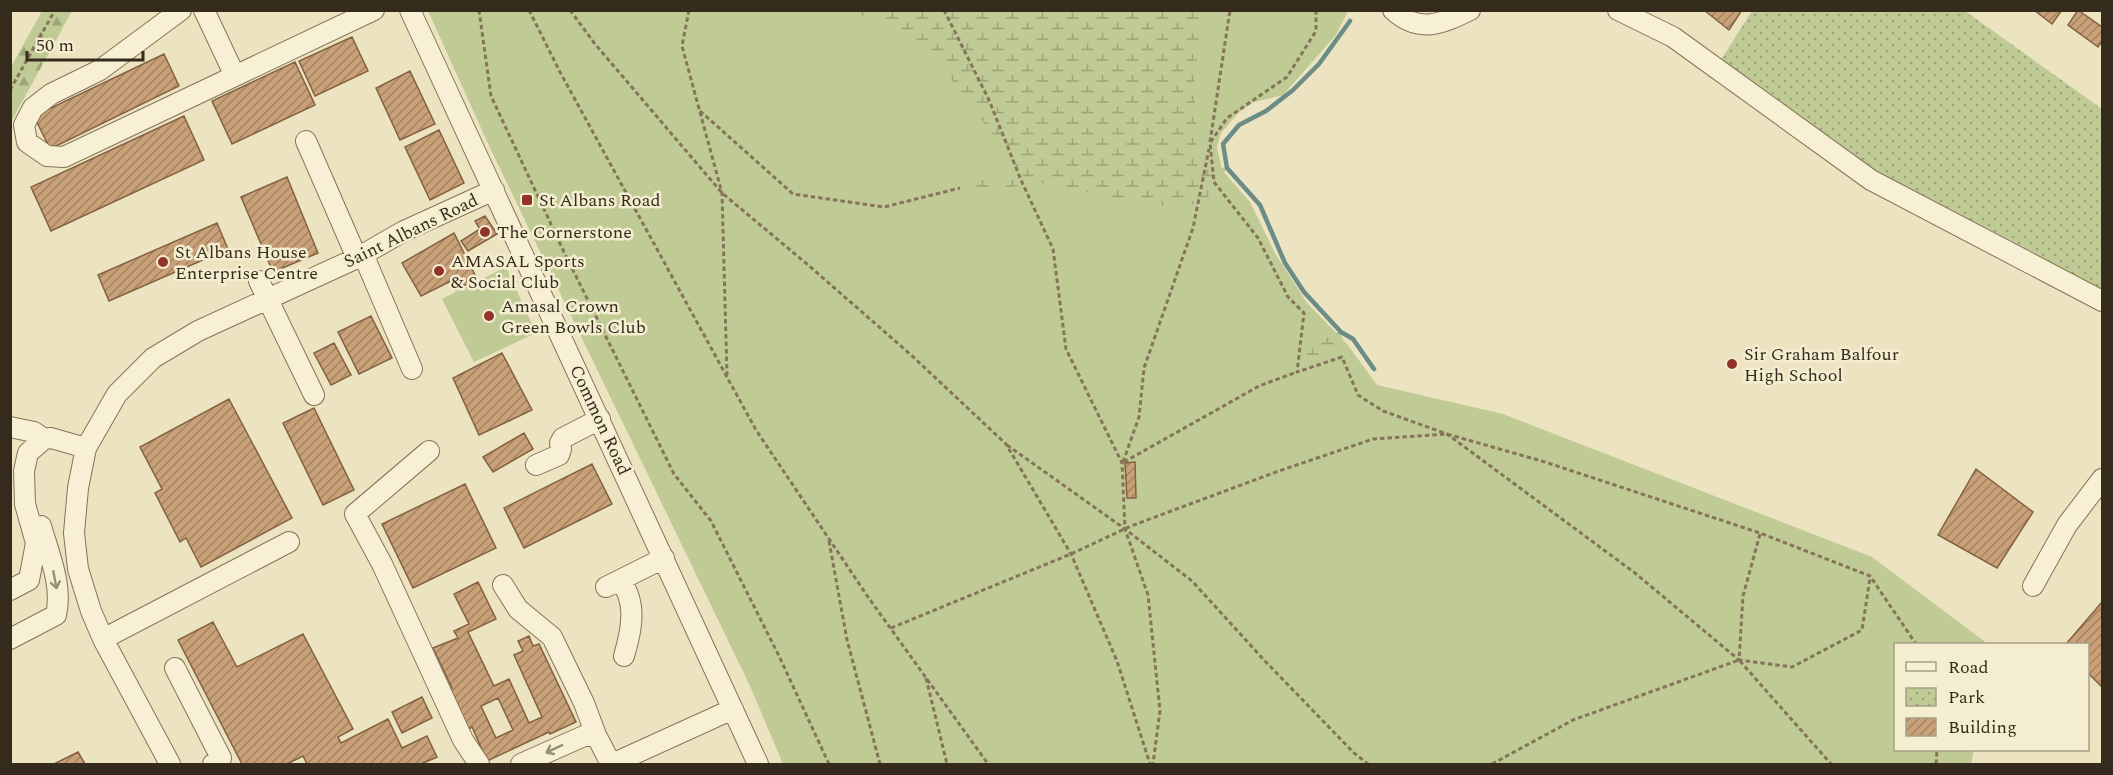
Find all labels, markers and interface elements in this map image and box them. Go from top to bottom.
scale bar [27,24,142,62]
text: 50 m [36,32,74,59]
street label: Saint Albans Road [339,187,483,275]
place label: St Albans Road [539,187,661,214]
marker: St Albans Road [520,193,534,207]
place label: The Cornerstone [497,219,632,246]
marker: The Cornerstone [478,225,492,239]
place label: St Albans House Enterprise Centre [175,239,318,287]
place label: AMASAL Sports & Social Club [451,248,585,296]
marker: St Albans House Enterprise Centre [156,255,170,269]
marker: AMASAL Sports & Social Club [432,264,446,278]
place label: Amasal Crown Green Bowls Club [501,293,646,341]
marker: Amasal Crown Green Bowls Club [482,309,496,323]
place label: Sir Graham Balfour High School [1744,341,1899,389]
marker: Sir Graham Balfour High School [1725,357,1739,371]
street label: Common Road [563,360,637,480]
one-way arrow [50,570,61,589]
legend [1894,643,2089,751]
text: Road [1948,654,1989,681]
text: Park [1948,684,1985,711]
text: Building [1948,714,2017,741]
one-way arrow [546,744,564,756]

